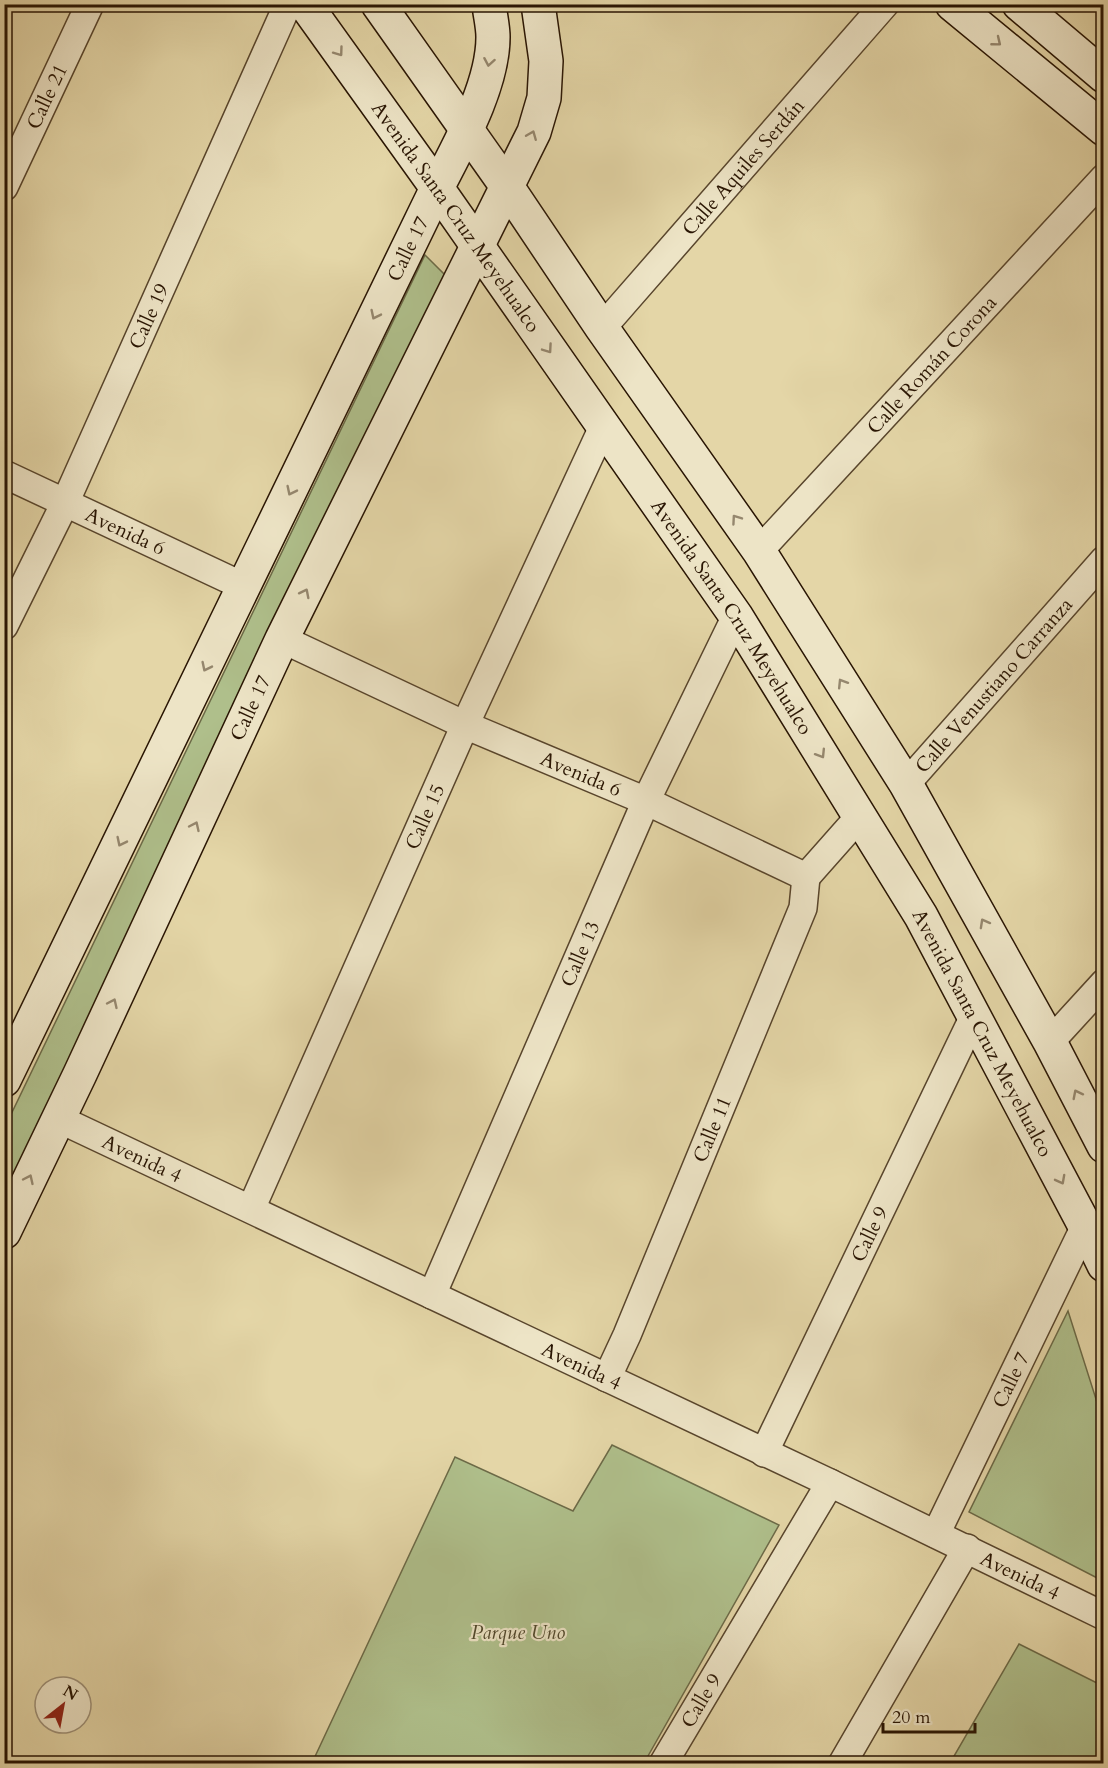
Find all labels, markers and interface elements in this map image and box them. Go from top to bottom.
one-way arrow [990,34,1001,45]
one-way arrow [332,46,343,57]
one-way arrow [484,58,496,67]
street label: Calle 21 [20,60,74,134]
street label: Calle Aquiles Serdán [676,92,811,241]
street label: Avenida Santa Cruz Meyehualco [365,96,547,338]
one-way arrow [525,130,537,141]
street label: Calle 17 [381,212,435,286]
street label: Calle 19 [123,279,175,353]
street label: Calle Román Corona [861,289,1003,440]
one-way arrow [371,309,383,320]
one-way arrow [541,342,552,353]
one-way arrow [286,485,298,496]
street label: Avenida Santa Cruz Meyehualco [644,494,819,740]
street label: Avenida 6 [81,501,170,562]
one-way arrow [732,515,743,526]
one-way arrow [298,588,309,599]
street label: Calle Venustiano Carranza [909,592,1079,779]
one-way arrow [202,660,213,671]
street label: Calle 17 [224,671,277,745]
one-way arrow [838,679,850,689]
street label: Avenida 6 [536,745,625,803]
one-way arrow [814,748,826,758]
street label: Calle 15 [399,780,451,854]
one-way arrow [188,822,200,833]
one-way arrow [116,836,128,847]
street label: Avenida Santa Cruz Meyehualco [906,904,1059,1162]
street label: Calle 13 [554,917,606,991]
one-way arrow [980,919,991,929]
one-way arrow [106,999,118,1010]
one-way arrow [1073,1090,1084,1101]
street label: Calle 11 [687,1092,738,1167]
street label: Avenida 4 [98,1128,186,1189]
one-way arrow [1054,1174,1065,1184]
one-way arrow [22,1175,34,1186]
street label: Calle 9 [845,1202,895,1267]
street label: Avenida 4 [537,1336,626,1397]
street label: Calle 7 [986,1348,1036,1413]
street label: Avenida 4 [976,1545,1064,1607]
park label: Parque Uno [471,1619,565,1646]
street label: Calle 9 [675,1668,728,1733]
north arrow [33,1675,93,1735]
text: N [59,1680,82,1706]
scale bar [883,1696,974,1734]
text: 20 m [892,1705,931,1730]

